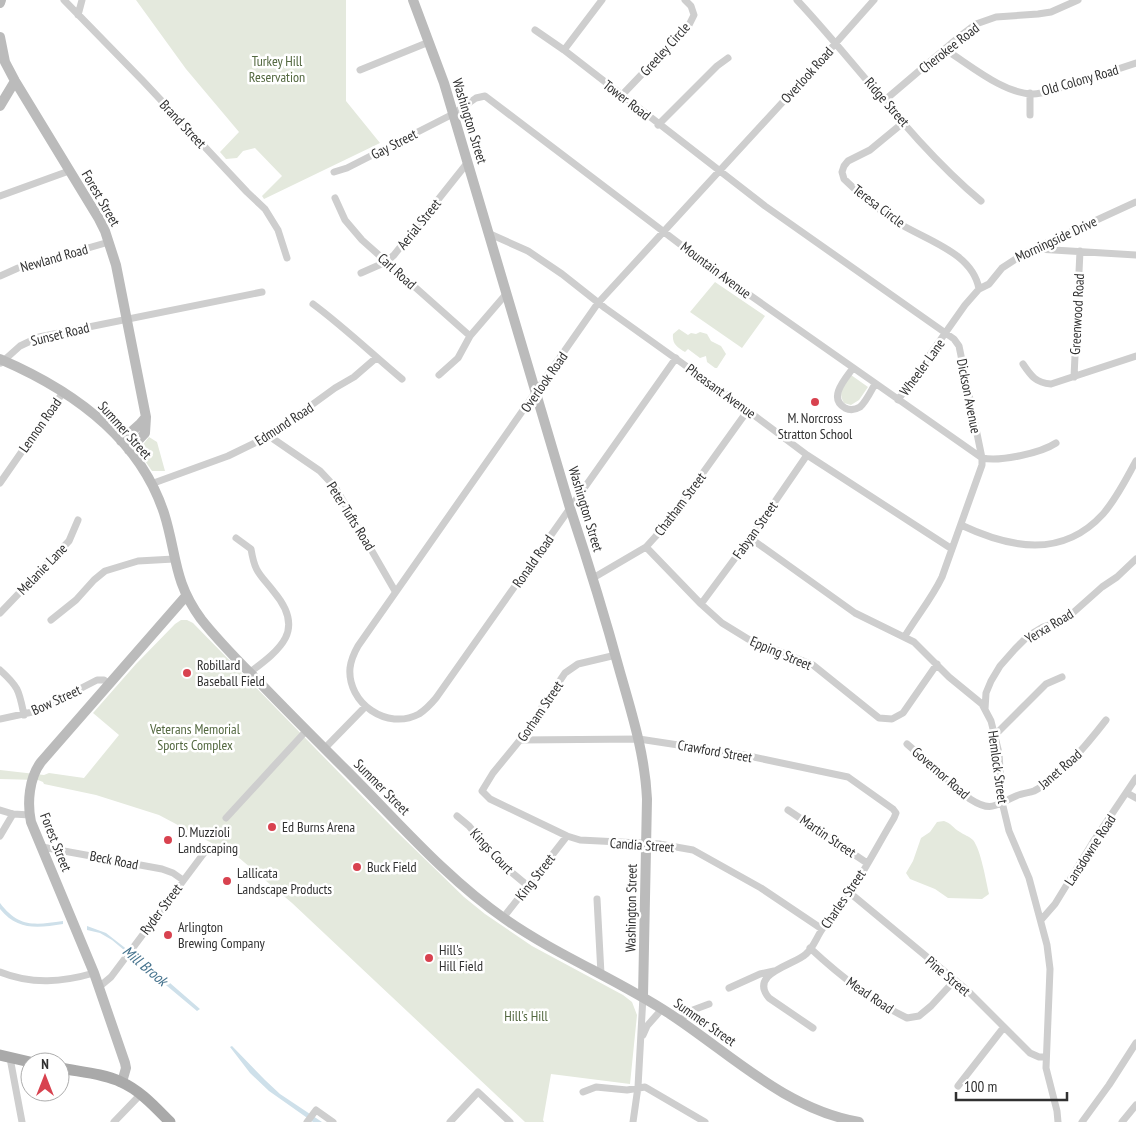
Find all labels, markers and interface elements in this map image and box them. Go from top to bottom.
street label: Greeley Circle [636,18,694,80]
street label: Cherokee Road [915,19,983,77]
street label: Overlook Road [777,43,837,107]
park label: Turkey Hill Reservation [249,52,305,86]
street label: Old Colony Road [1039,60,1121,100]
street label: Ridge Street [861,74,913,131]
street label: Washington Street [448,76,492,166]
street label: Tower Road [600,76,654,124]
street label: Brand Street [156,96,210,152]
street label: Gay Street [368,125,420,163]
street label: Forest Street [78,167,124,229]
street label: Teresa Circle [849,181,909,232]
street label: Aerial Street [393,195,445,253]
street label: Morningside Drive [1012,212,1100,266]
street label: Mountain Avenue [677,238,755,303]
street label: Newland Road [18,240,90,276]
street label: Carl Road [374,249,420,293]
street label: Greenwood Road [1066,273,1088,355]
street label: Sunset Road [29,318,91,350]
street label: Wheeler Lane [895,335,949,399]
street label: Overlook Road [517,348,571,416]
street label: Dickson Avenue [953,357,985,435]
street label: Pheasant Avenue [682,360,760,423]
street label: Lennon Road [15,394,65,456]
marker: M. Norcross Stratton School [809,396,821,408]
street label: Summer Street [94,397,156,463]
street label: Edmund Road [251,398,317,450]
place label: M. Norcross Stratton School [778,409,853,443]
street label: Washington Street [564,464,608,554]
street label: Chatham Street [650,469,710,539]
street label: Peter Tufts Road [323,478,379,554]
street label: Fabyan Street [729,498,781,562]
street label: Ronald Road [508,531,558,591]
street label: Melanie Lane [13,539,71,599]
street label: Yerxa Road [1022,605,1076,647]
street label: Epping Street [747,632,815,674]
place label: Robillard Baseball Field [197,656,265,690]
marker: Robillard Baseball Field [181,667,193,679]
street label: Gorham Street [513,677,567,745]
street label: Bow Street [28,681,84,719]
park label: Veterans Memorial Sports Complex [149,720,241,754]
street label: Hemlock Street [984,729,1012,805]
street label: Crawford Street [676,736,754,766]
street label: Governor Road [908,743,974,803]
street label: Janet Road [1034,745,1085,793]
street label: Summer Street [350,755,414,819]
street label: Forest Street [36,810,76,874]
street label: Martin Street [797,811,860,861]
street label: Lansdowne Road [1060,811,1120,889]
place label: Ed Burns Arena [282,818,355,836]
marker: Ed Burns Arena [266,821,278,833]
place label: D. Muzzioli Landscaping [178,823,238,857]
street label: Kings Court [466,824,518,878]
marker: D. Muzzioli Landscaping [162,834,174,846]
street label: Candia Street [609,834,675,856]
street label: Beck Road [88,846,140,874]
street label: King Street [511,850,559,904]
place label: Buck Field [367,858,417,876]
marker: Buck Field [351,861,363,873]
street label: Washington Street [621,863,641,952]
place label: Lallicata Landscape Products [237,864,332,898]
street label: Charles Street [817,866,869,932]
marker: Lallicata Landscape Products [221,875,233,887]
street label: Ryder Street [136,880,186,938]
place label: Arlington Brewing Company [178,918,266,952]
marker: Arlington Brewing Company [162,929,174,941]
water label: Mill Brook [119,941,173,991]
place label: Hill's Hill Field [439,941,483,975]
marker: Hill's Hill Field [423,952,435,964]
street label: Pine Street [922,952,974,1000]
street label: Mead Road [843,973,897,1017]
street label: Summer Street [670,994,740,1050]
park label: Hill's Hill [504,1007,549,1025]
north arrow [20,1052,70,1102]
text: N [41,1055,49,1073]
scale bar [956,1070,1067,1102]
text: 100 m [964,1077,997,1096]

